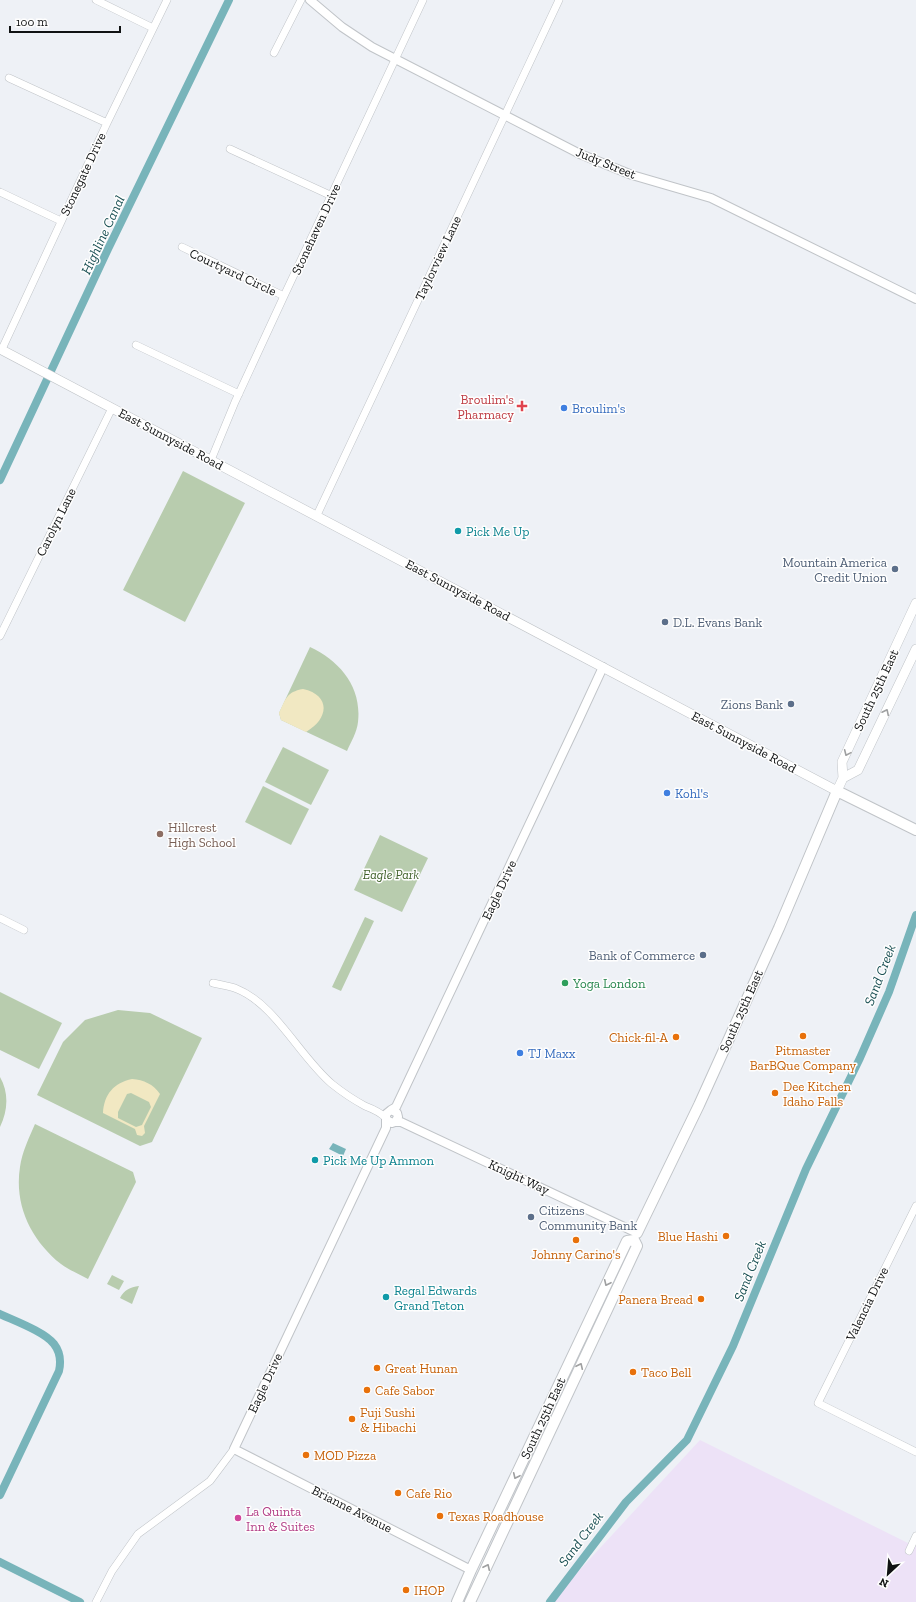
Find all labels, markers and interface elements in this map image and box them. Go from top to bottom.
scale bar [10,8,120,34]
text: 100 m [16,15,48,29]
street label: Stonegate Drive [57,130,109,218]
street label: Judy Street [574,144,638,182]
street label: Stonehaven Drive [288,181,344,277]
water label: Highline Canal [77,193,129,277]
street label: Taylorview Lane [412,213,464,303]
street label: Courtyard Circle [187,245,279,299]
place label: Broulim's Pharmacy [457,392,514,422]
marker: Broulim's Pharmacy [517,401,527,411]
place label: Broulim's [572,401,626,416]
marker: Broulim's [559,403,569,413]
street label: East Sunnyside Road [116,405,226,473]
street label: Carolyn Lane [33,485,79,559]
place label: Pick Me Up [466,524,529,539]
marker: Pick Me Up [453,526,463,536]
place label: Mountain America Credit Union [783,555,888,585]
street label: East Sunnyside Road [403,556,513,624]
marker: Mountain America Credit Union [890,564,900,574]
place label: D.L. Evans Bank [673,615,763,630]
marker: D.L. Evans Bank [660,617,670,627]
street label: South 25th East [850,647,902,733]
place label: Zions Bank [721,697,783,712]
marker: Zions Bank [786,699,796,709]
street label: East Sunnyside Road [689,708,799,776]
one-way arrow [881,709,889,717]
one-way arrow [843,749,851,756]
place label: Kohl's [675,786,709,801]
marker: Kohl's [662,788,672,798]
place label: Hillcrest High School [168,820,236,850]
marker: Hillcrest High School [155,829,165,839]
street label: Eagle Drive [479,858,519,922]
park label: Eagle Park [363,867,419,882]
water label: Sand Creek [861,942,899,1008]
place label: Bank of Commerce [589,948,695,963]
marker: Bank of Commerce [698,950,708,960]
street label: South 25th East [716,967,766,1054]
place label: Yoga London [572,976,646,991]
marker: Yoga London [560,978,570,988]
place label: Chick-fil-A [609,1030,669,1045]
marker: Pitmaster BarBQue Company [798,1031,808,1041]
marker: Chick-fil-A [671,1032,681,1042]
place label: Pitmaster BarBQue Company [750,1043,857,1073]
place label: TJ Maxx [528,1046,576,1061]
marker: TJ Maxx [515,1048,525,1058]
place label: Dee Kitchen Idaho Falls [783,1079,852,1109]
marker: Dee Kitchen Idaho Falls [770,1088,780,1098]
place label: Pick Me Up Ammon [323,1153,434,1168]
marker: Pick Me Up Ammon [310,1155,320,1165]
street label: Knight Way [486,1156,552,1198]
place label: Citizens Community Bank [539,1203,638,1233]
marker: Citizens Community Bank [526,1212,536,1222]
place label: Blue Hashi [658,1229,718,1244]
marker: Blue Hashi [721,1231,731,1241]
marker: Johnny Carino's [571,1235,581,1245]
water label: Sand Creek [730,1238,770,1304]
place label: Johnny Carino's [531,1247,621,1262]
street label: Valencia Drive [842,1265,891,1344]
one-way arrow [604,1278,612,1286]
place label: Regal Edwards Grand Teton [394,1283,477,1313]
marker: Regal Edwards Grand Teton [381,1292,391,1302]
place label: Panera Bread [618,1292,693,1307]
marker: Panera Bread [696,1294,706,1304]
street label: Eagle Drive [245,1351,285,1415]
place label: Great Hunan [385,1361,458,1376]
marker: Great Hunan [372,1363,382,1373]
one-way arrow [575,1363,583,1370]
place label: Taco Bell [641,1365,692,1380]
marker: Taco Bell [628,1367,638,1377]
street label: South 25th East [517,1375,569,1461]
place label: Cafe Sabor [375,1383,435,1398]
marker: Cafe Sabor [362,1385,372,1395]
place label: Fuji Sushi & Hibachi [360,1405,416,1435]
marker: Fuji Sushi & Hibachi [347,1414,357,1424]
place label: MOD Pizza [314,1448,377,1463]
marker: MOD Pizza [301,1450,311,1460]
one-way arrow [513,1472,521,1479]
street label: Brianne Avenue [309,1482,395,1536]
place label: Cafe Rio [406,1486,452,1501]
marker: Cafe Rio [393,1488,403,1498]
place label: La Quinta Inn & Suites [246,1504,315,1534]
water label: Sand Creek [555,1508,607,1570]
place label: Texas Roadhouse [448,1509,544,1524]
marker: Texas Roadhouse [435,1511,445,1521]
marker: La Quinta Inn & Suites [233,1513,243,1523]
north arrow [868,1554,908,1594]
one-way arrow [482,1564,490,1571]
text: N [877,1575,890,1590]
place label: IHOP [414,1583,445,1598]
marker: IHOP [401,1585,411,1595]

